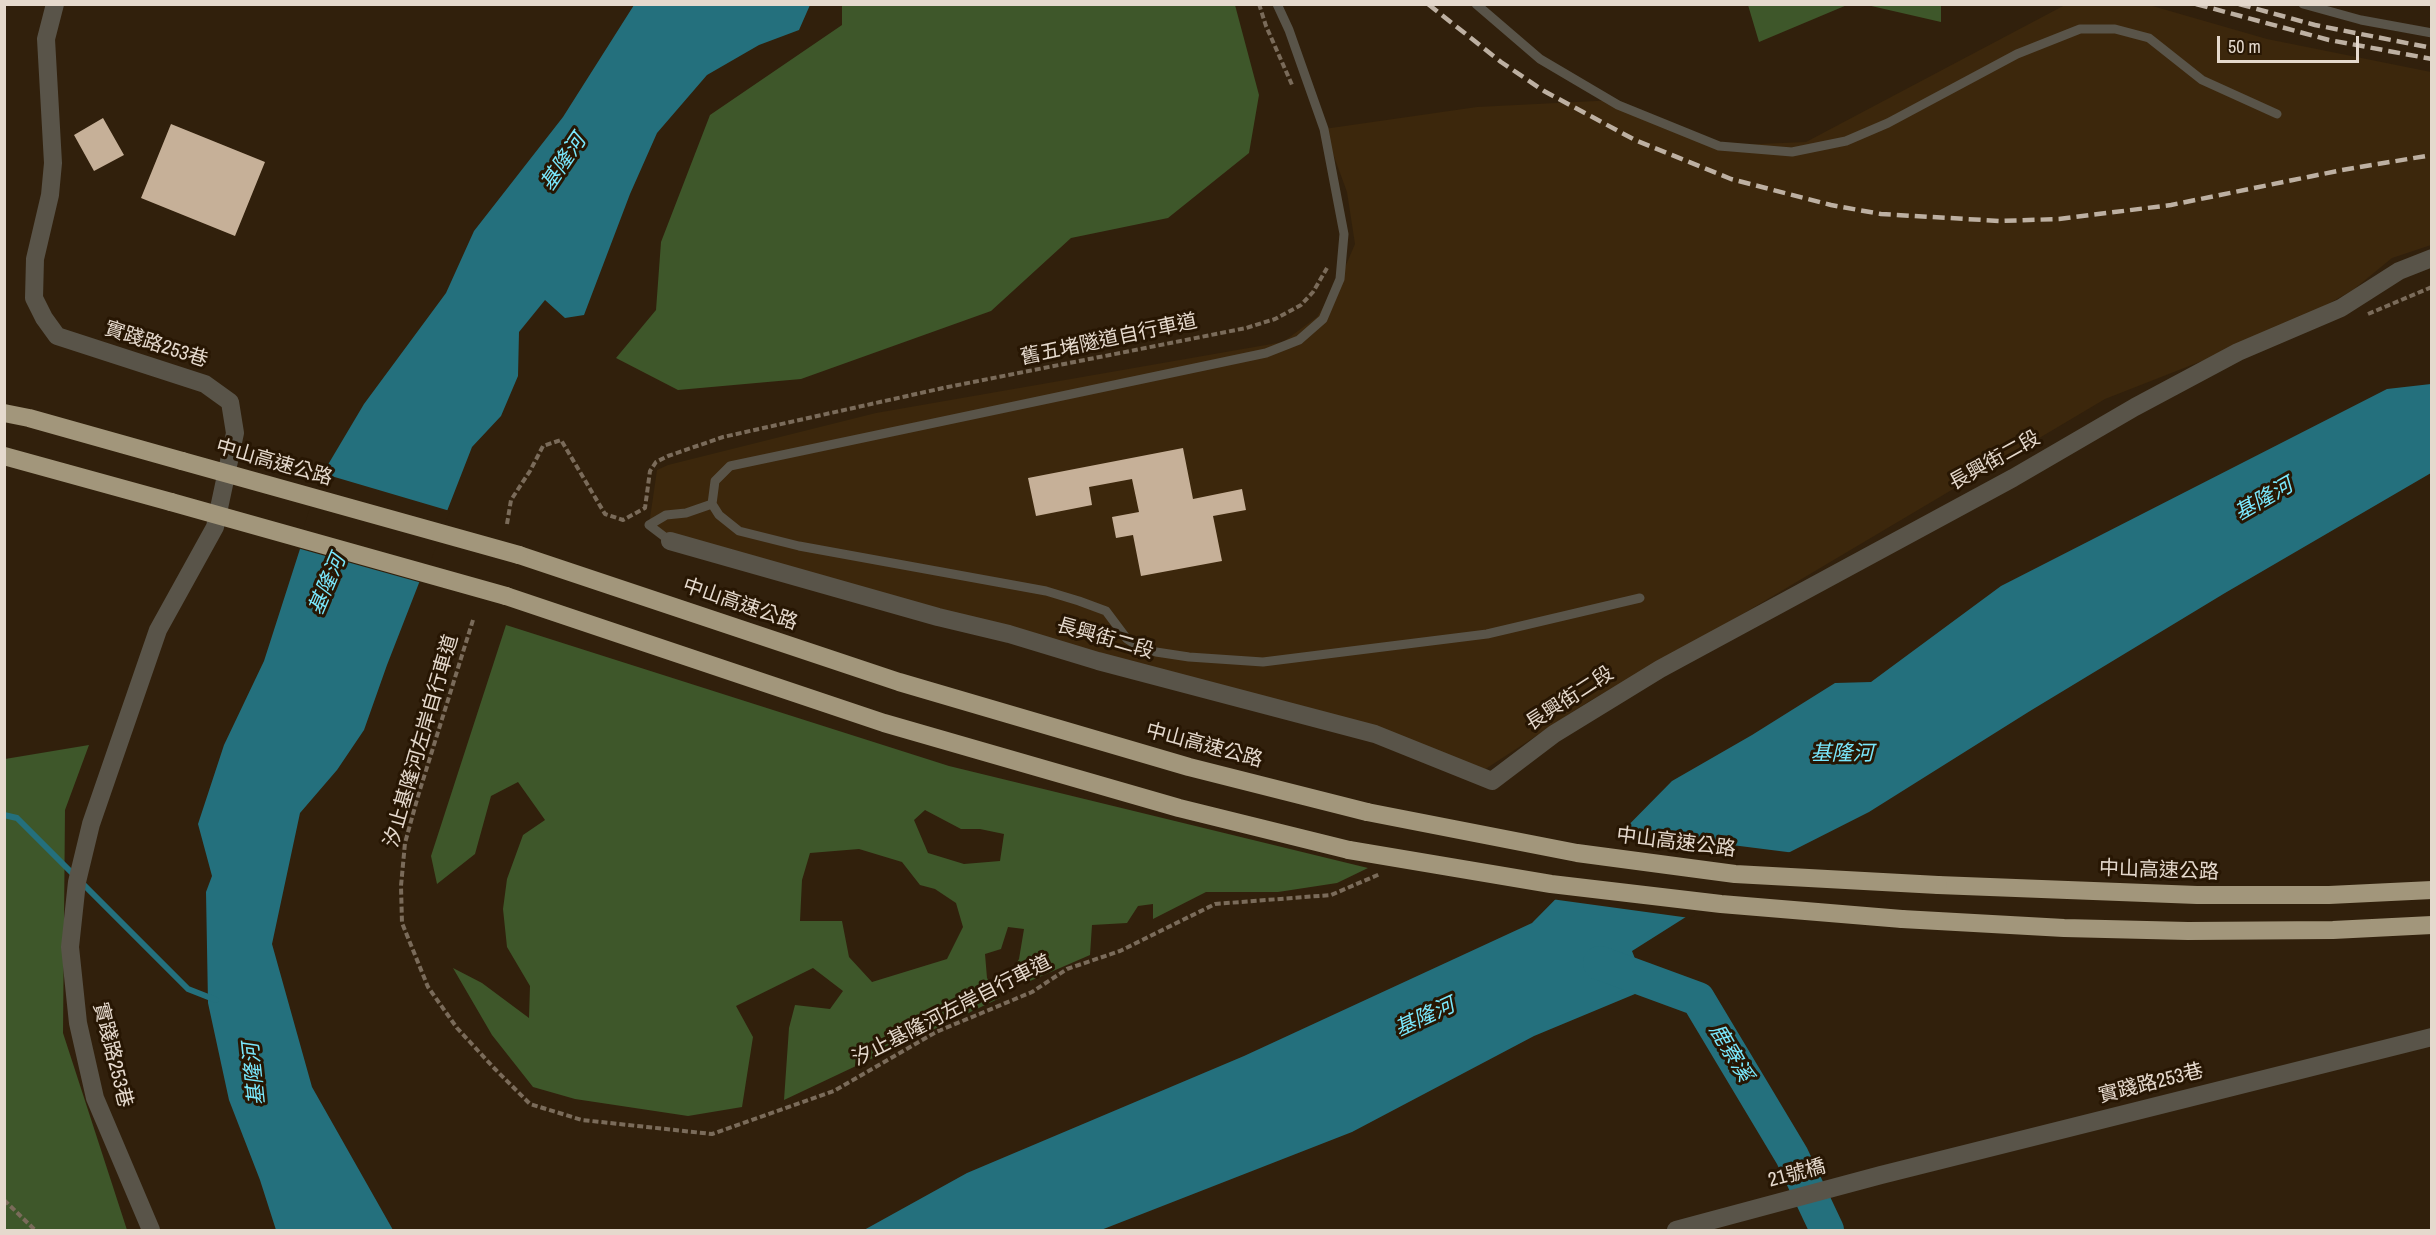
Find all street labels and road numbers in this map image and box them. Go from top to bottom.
street label: 舊五堵隧道自行車道 [1018,310,1200,370]
street label: 實踐路253巷 [101,317,211,373]
street label: 長興街二段 [1945,426,2045,496]
street label: 中山高速公路 [213,435,335,491]
street label: 中山高速公路 [679,574,801,636]
street label: 長興街二段 [1054,614,1156,664]
street label: 汐止基隆河左岸自行車道 [380,632,464,850]
street label: 長興街二段 [1522,662,1618,736]
street label: 中山高速公路 [1143,719,1265,773]
street label: 中山高速公路 [1615,824,1737,862]
street label: 中山高速公路 [2099,857,2219,885]
street label: 汐止基隆河左岸自行車道 [849,950,1055,1072]
street label: 實踐路253巷 [87,1000,137,1110]
street label: 實踐路253巷 [2096,1059,2206,1109]
street label: 21號橋 [1766,1155,1828,1193]

